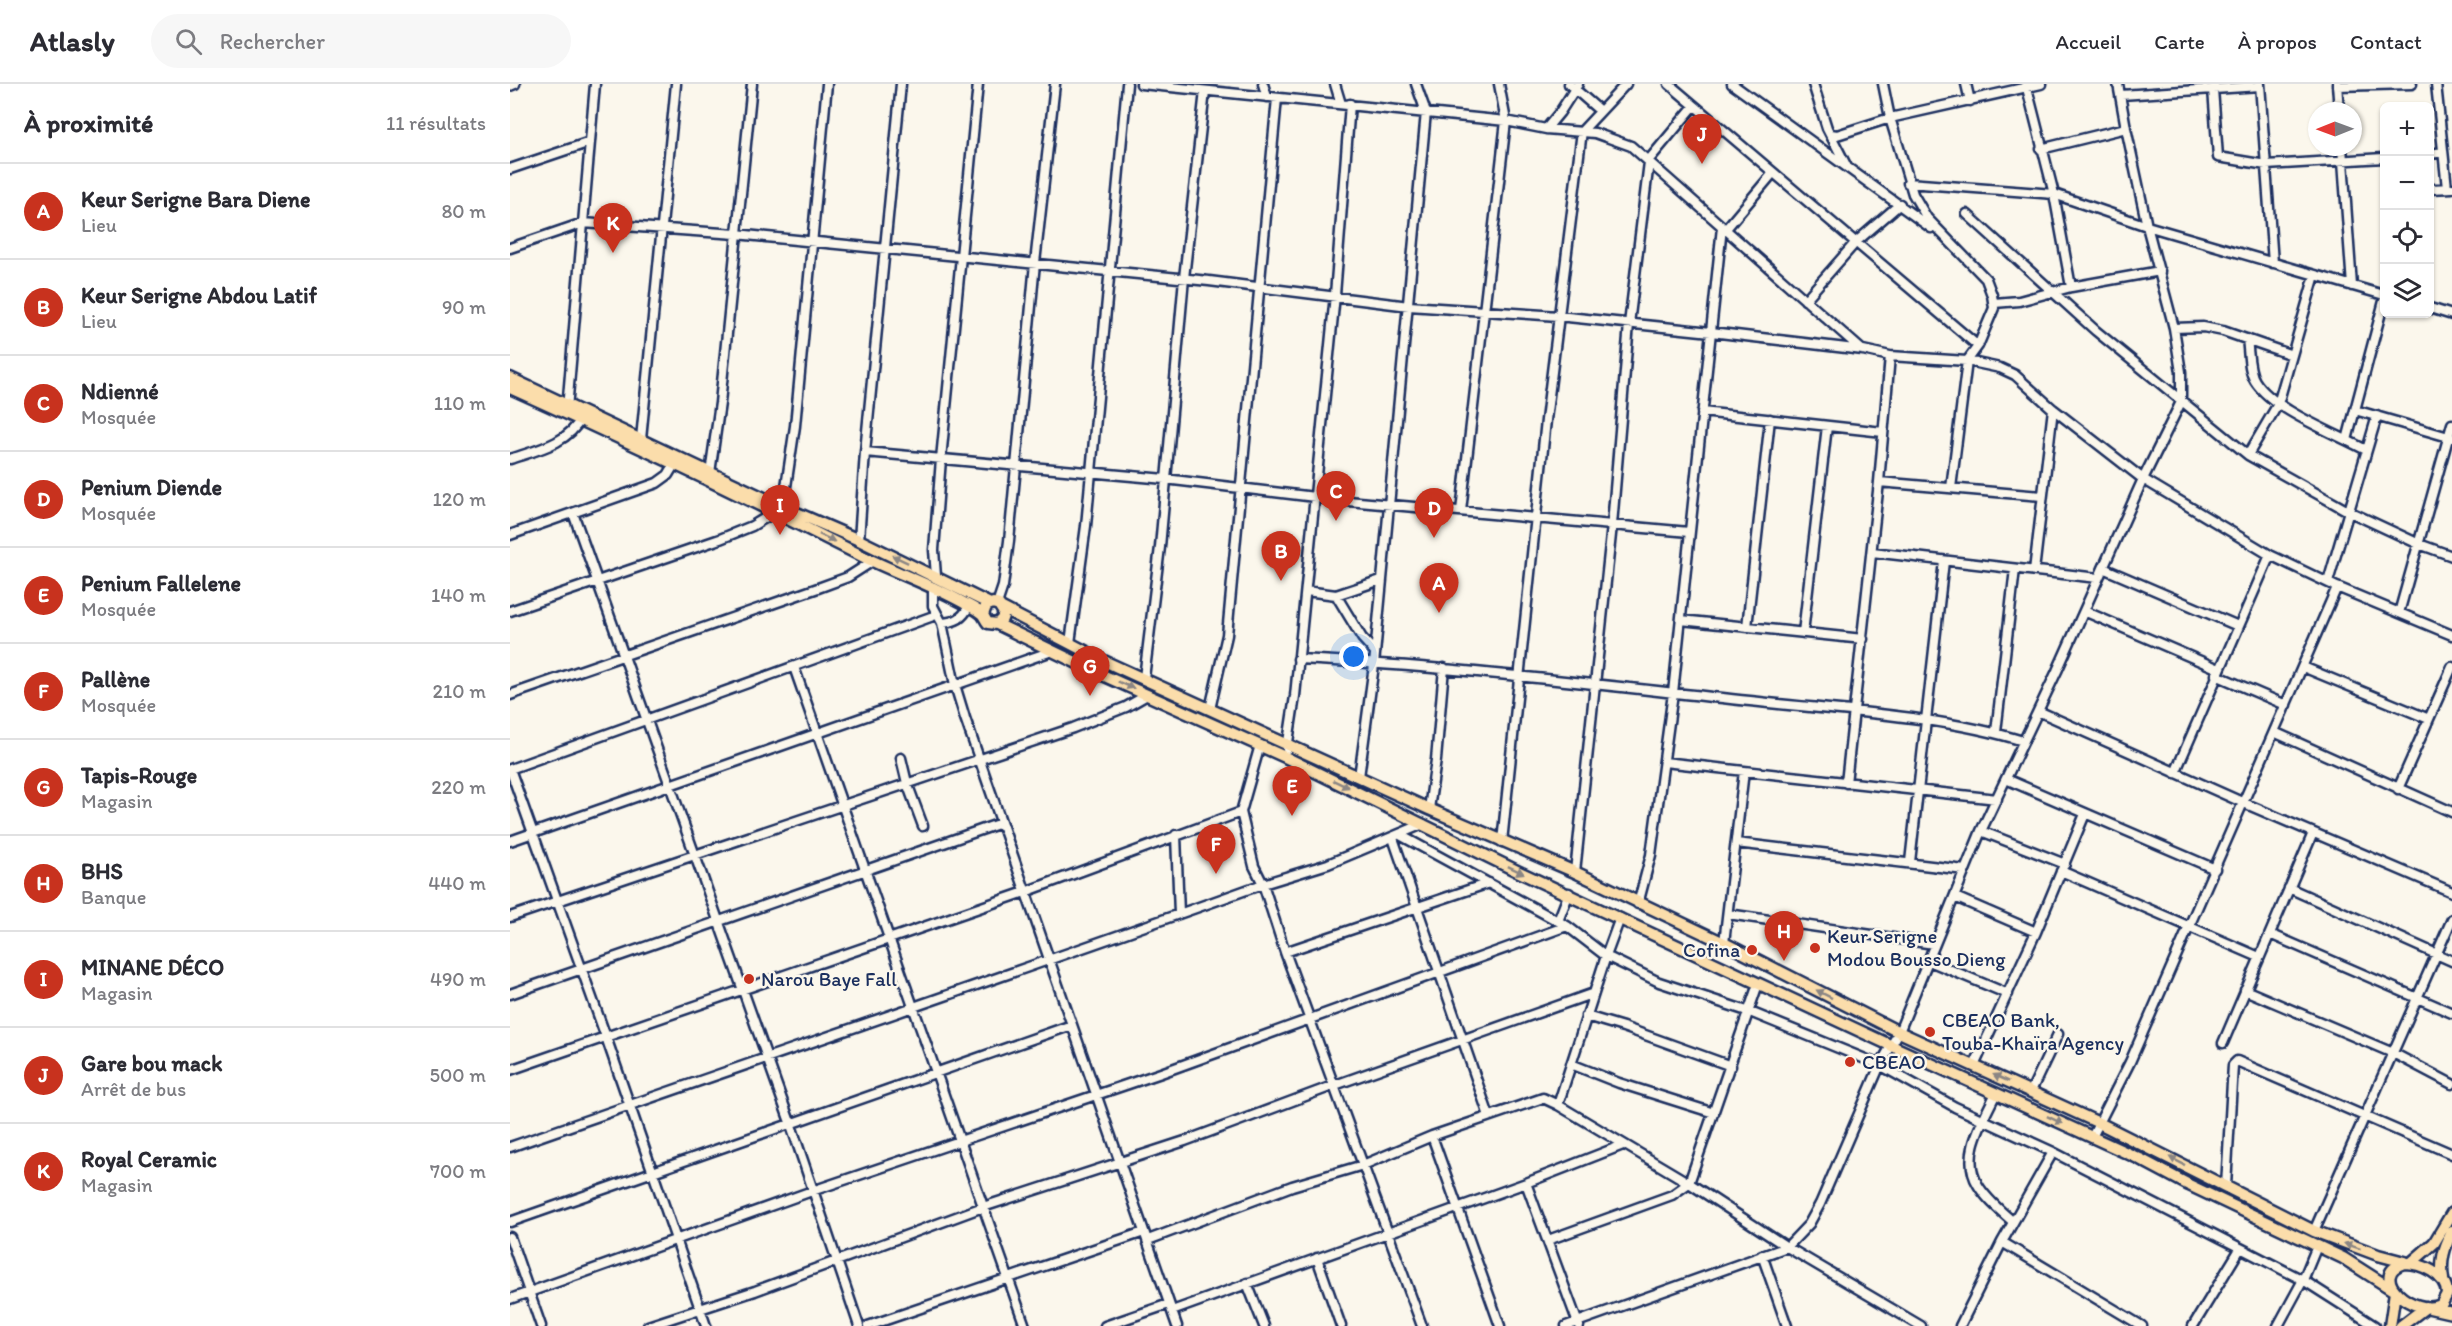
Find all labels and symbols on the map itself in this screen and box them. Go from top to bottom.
north arrow [2308,102,2362,156]
pin: J [1682,115,1722,164]
pin: K [594,204,632,253]
pin: C [1316,472,1356,521]
pin: I [760,486,800,535]
pin: D [1414,488,1454,538]
pin: B [1262,532,1300,581]
one-way arrow [819,534,836,543]
one-way arrow [891,555,908,564]
pin: A [1420,564,1458,613]
your location [1339,642,1368,671]
pin: G [1070,646,1110,696]
one-way arrow [1117,680,1135,690]
pin: E [1272,766,1312,816]
one-way arrow [1333,779,1350,789]
pin: F [1196,824,1236,874]
one-way arrow [1508,865,1525,874]
pin: H [1764,912,1804,961]
place label: Keur Serigne Modou Bousso Dieng [1827,924,2006,971]
place label: Cofina [1683,938,1740,962]
marker: Keur Serigne Modou Bousso Dieng [1808,941,1822,955]
marker: Cofina [1745,943,1759,957]
place label: Narou Baye Fall [761,967,897,991]
marker: Narou Baye Fall [742,972,756,986]
one-way arrow [1816,989,1833,999]
place label: CBEAO Bank, Touba-Khaïra Agency [1942,1008,2124,1055]
marker: CBEAO Bank, Touba-Khaïra Agency [1923,1025,1937,1039]
place label: CBEAO [1862,1050,1926,1074]
marker: CBEAO [1843,1055,1857,1069]
one-way arrow [1992,1073,2009,1082]
one-way arrow [2046,1116,2063,1125]
one-way arrow [2168,1156,2185,1166]
one-way arrow [2343,1241,2361,1250]

